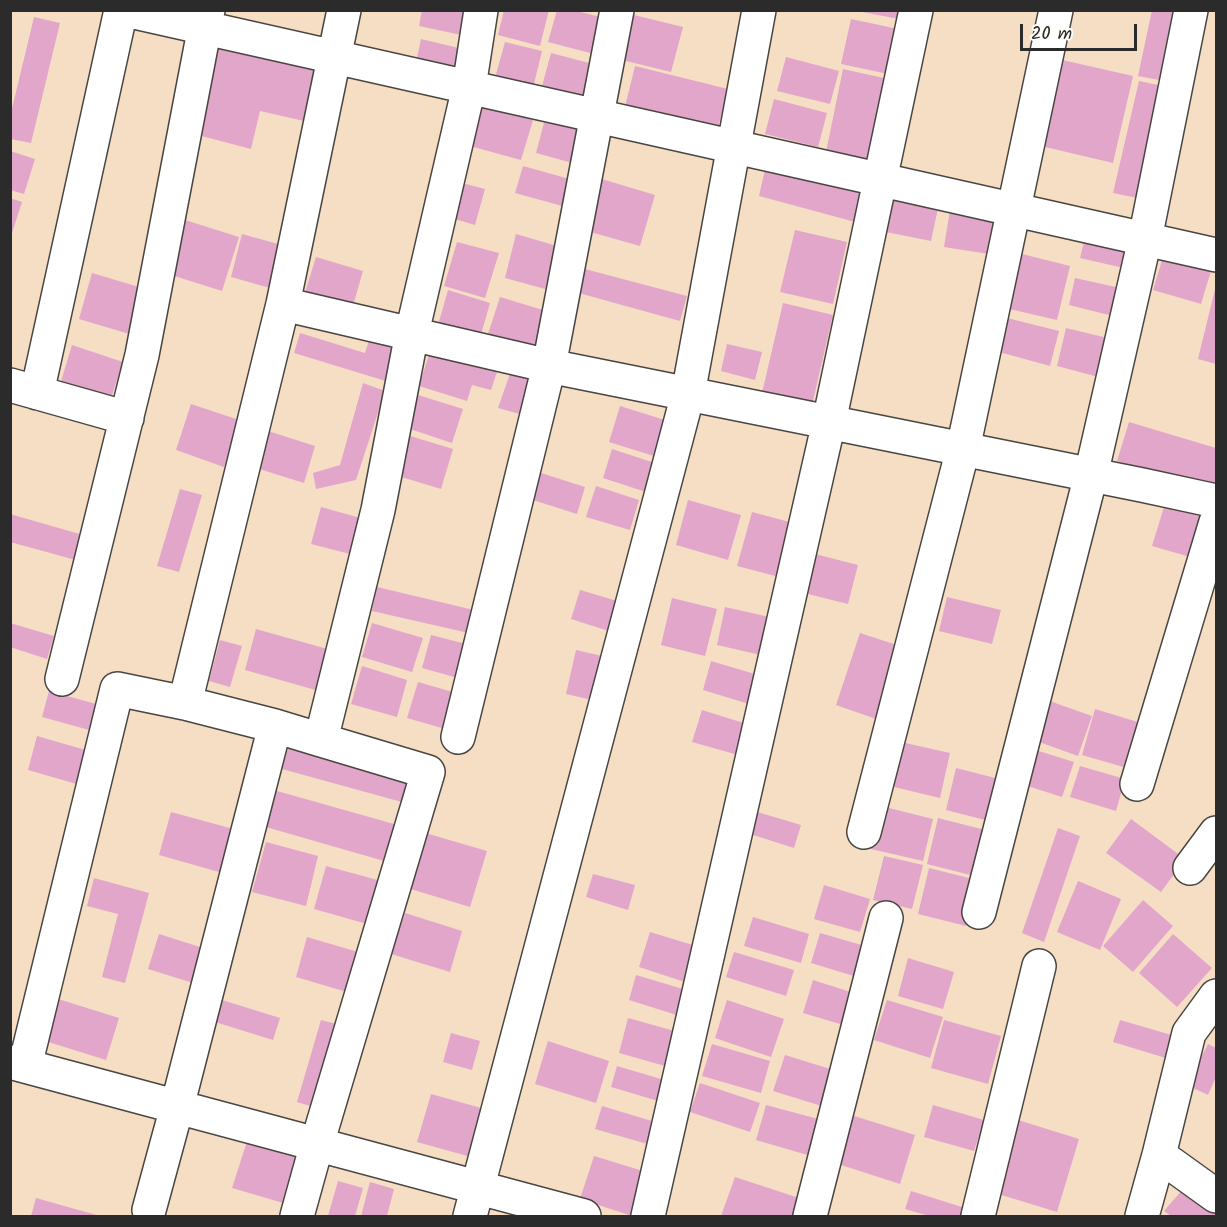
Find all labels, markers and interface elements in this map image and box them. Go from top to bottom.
scale bar [1023,12,1140,50]
text: 20 m [1031,20,1072,49]

